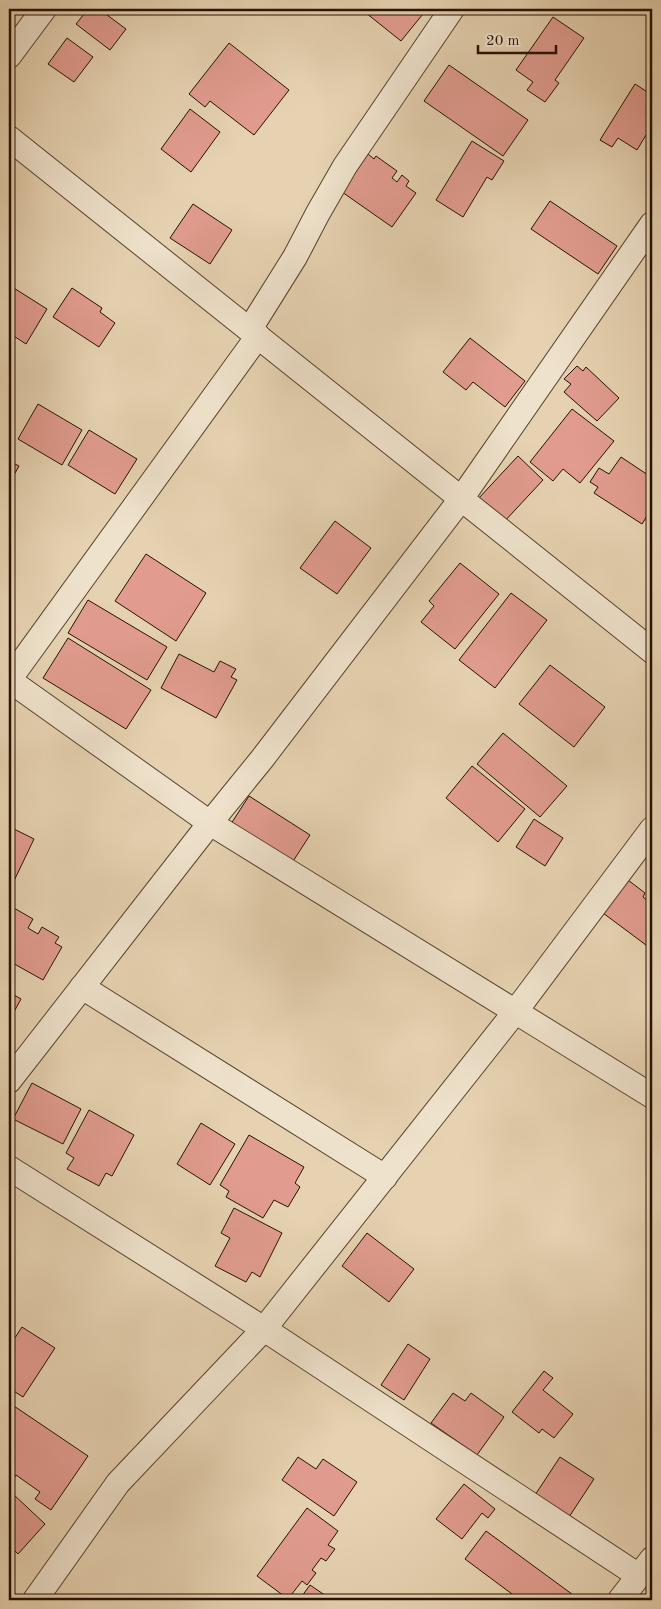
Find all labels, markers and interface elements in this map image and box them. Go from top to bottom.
scale bar [478,22,556,54]
text: 20 m [486,34,520,49]

